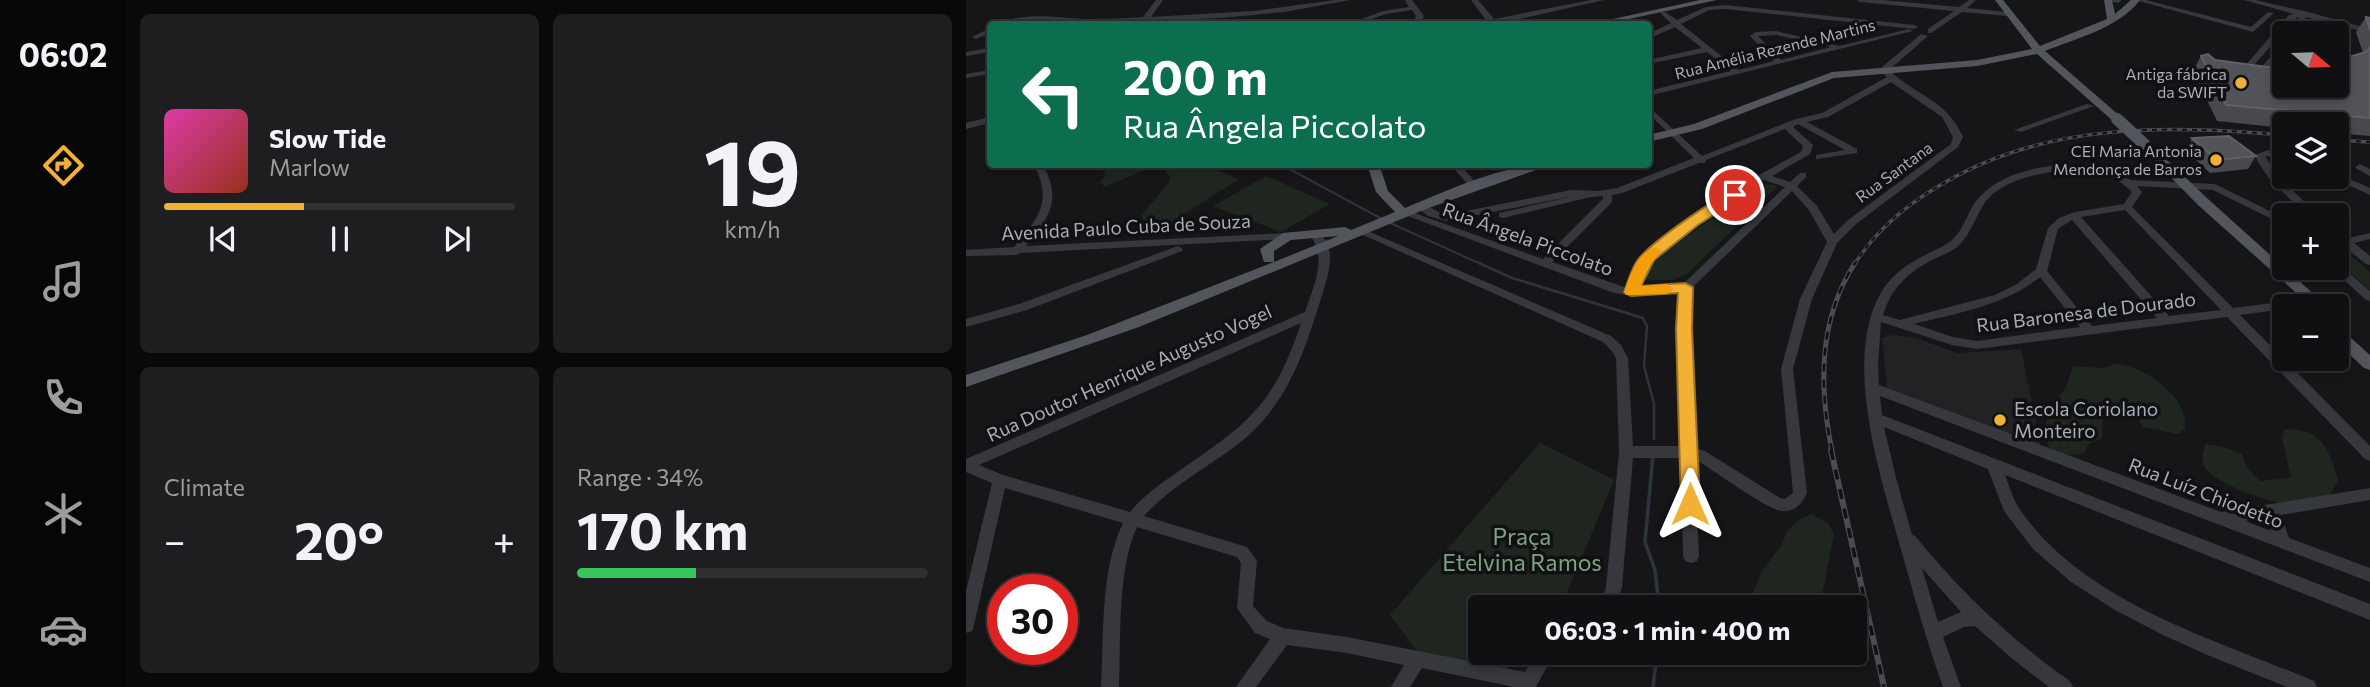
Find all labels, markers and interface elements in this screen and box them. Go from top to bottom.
street label: Rua Amélia Rezende Martins [1673,14,1877,83]
north arrow [2272,21,2348,98]
map controls [2272,21,2349,371]
text: 06:02 [19,34,107,74]
text: 200 m [1123,45,1268,105]
icon: left [1008,49,1099,140]
place label: Antiga fábrica da SWIFT [2125,64,2227,101]
marker: Antiga fábrica da SWIFT [2233,75,2249,91]
text: Rua Ângela Piccolato [1123,105,1426,145]
button: layers [2272,112,2349,189]
text: 19 [704,113,801,225]
text: Slow Tide [269,122,386,153]
street label: Rua Santana [1852,137,1936,206]
icon: directions [39,141,88,190]
place label: CEI Maria Antonia Mendonça de Barros [2053,141,2202,178]
marker: CEI Maria Antonia Mendonça de Barros [2208,152,2224,168]
text: Marlow [269,153,350,181]
pin [1705,165,1765,225]
icon: arrive [1716,176,1754,214]
street label: Rua Ângela Piccolato [1440,197,1617,280]
button: + [2272,203,2349,280]
street label: Avenida Paulo Cuba de Souza [1001,208,1251,245]
text: km/h [725,215,780,243]
icon: previous [204,220,242,258]
icon: pause [321,220,359,258]
icon: next [438,220,476,258]
icon: music [39,257,88,306]
street label: Rua Baronesa de Dourado [1975,287,2197,336]
button: − [2272,294,2349,371]
street label: Rua Doutor Henrique Augusto Vogel [983,299,1275,446]
icon: phone [39,373,88,422]
place label: Escola Coriolano Monteiro [2014,397,2158,442]
marker: Escola Coriolano Monteiro [1992,412,2008,428]
street label: Rua Luíz Chiodetto [2125,452,2287,533]
text: Range · 34% [577,463,703,491]
position arrow [1653,467,1727,541]
text: Climate [164,473,245,501]
icon: climate [39,489,88,538]
text: 170 km [577,497,749,561]
text: 20° [294,507,384,571]
text: − [164,516,186,563]
text: + [493,516,515,563]
park label: Praça Etelvina Ramos [1442,522,1602,576]
speed limit sign: 30 [987,574,1078,665]
icon: car [39,605,88,654]
text: 06:03 · 1 min · 400 m [1545,614,1790,645]

